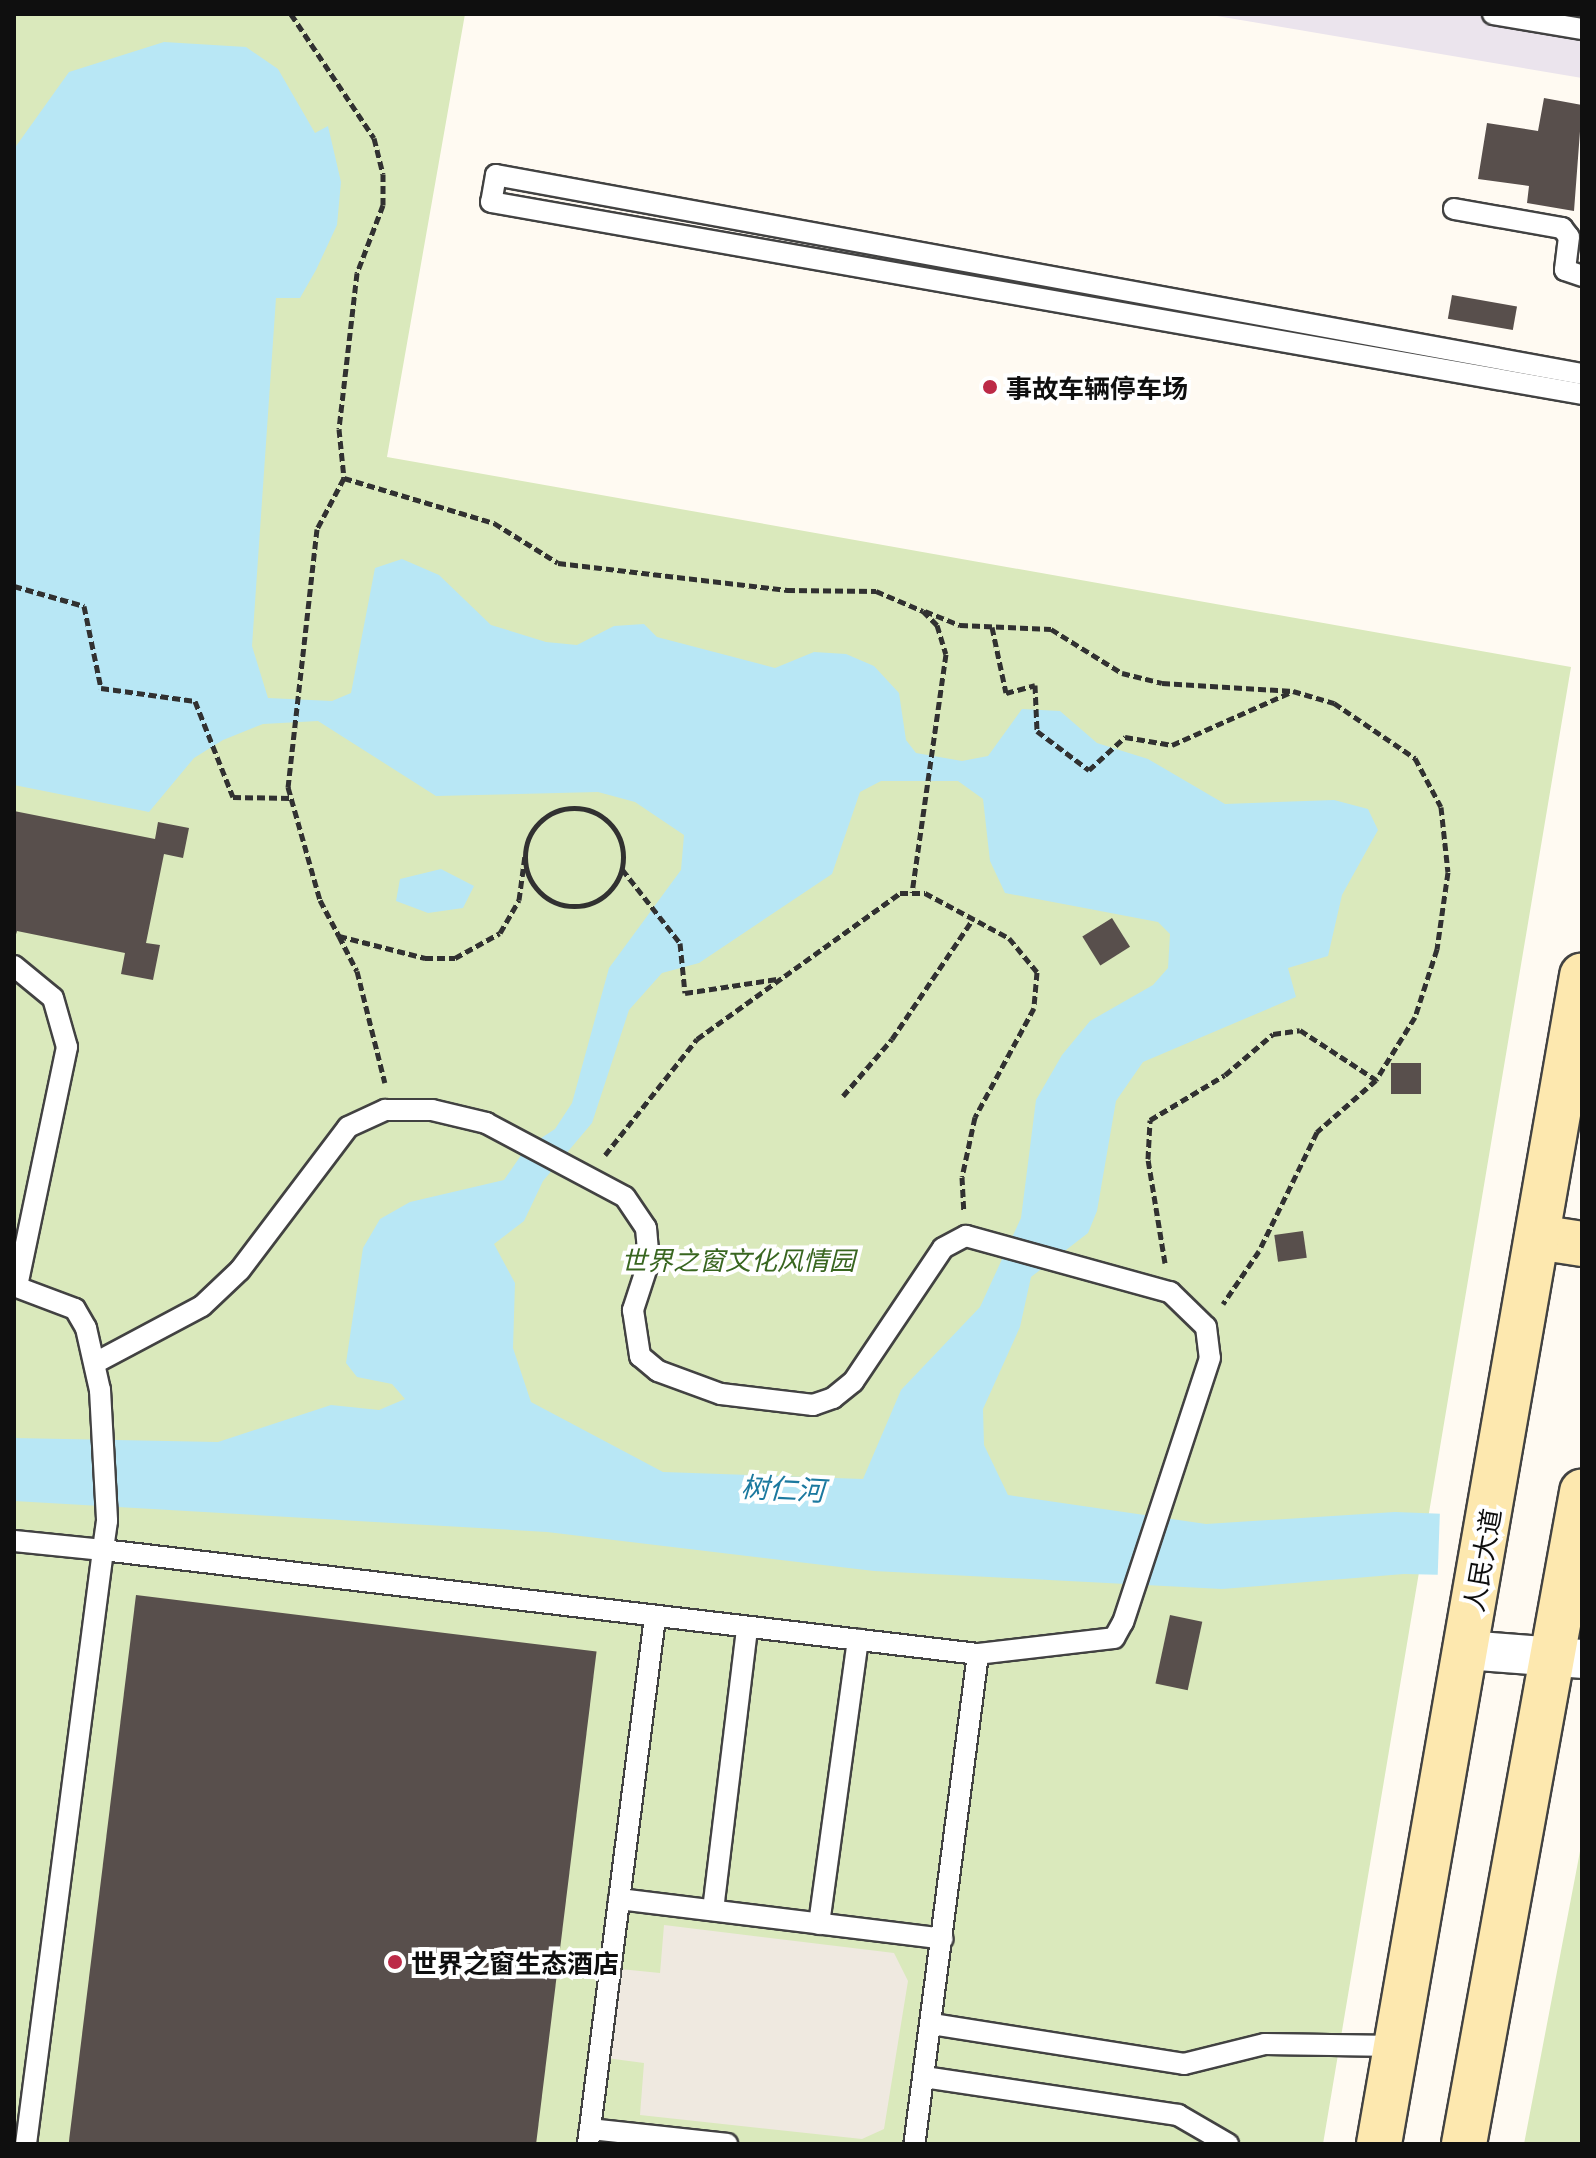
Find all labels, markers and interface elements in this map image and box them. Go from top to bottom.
place label: 事故车辆停车场 [1006,371,1188,403]
marker: 事故车辆停车场 [981,378,999,396]
park label: 世界之窗文化风情园 [621,1243,855,1275]
water label: 树仁河 [740,1468,826,1506]
street label: 人民大道 [1457,1506,1505,1614]
place label: 世界之窗生态酒店 [411,1946,619,1978]
marker: 世界之窗生态酒店 [386,1953,404,1971]

